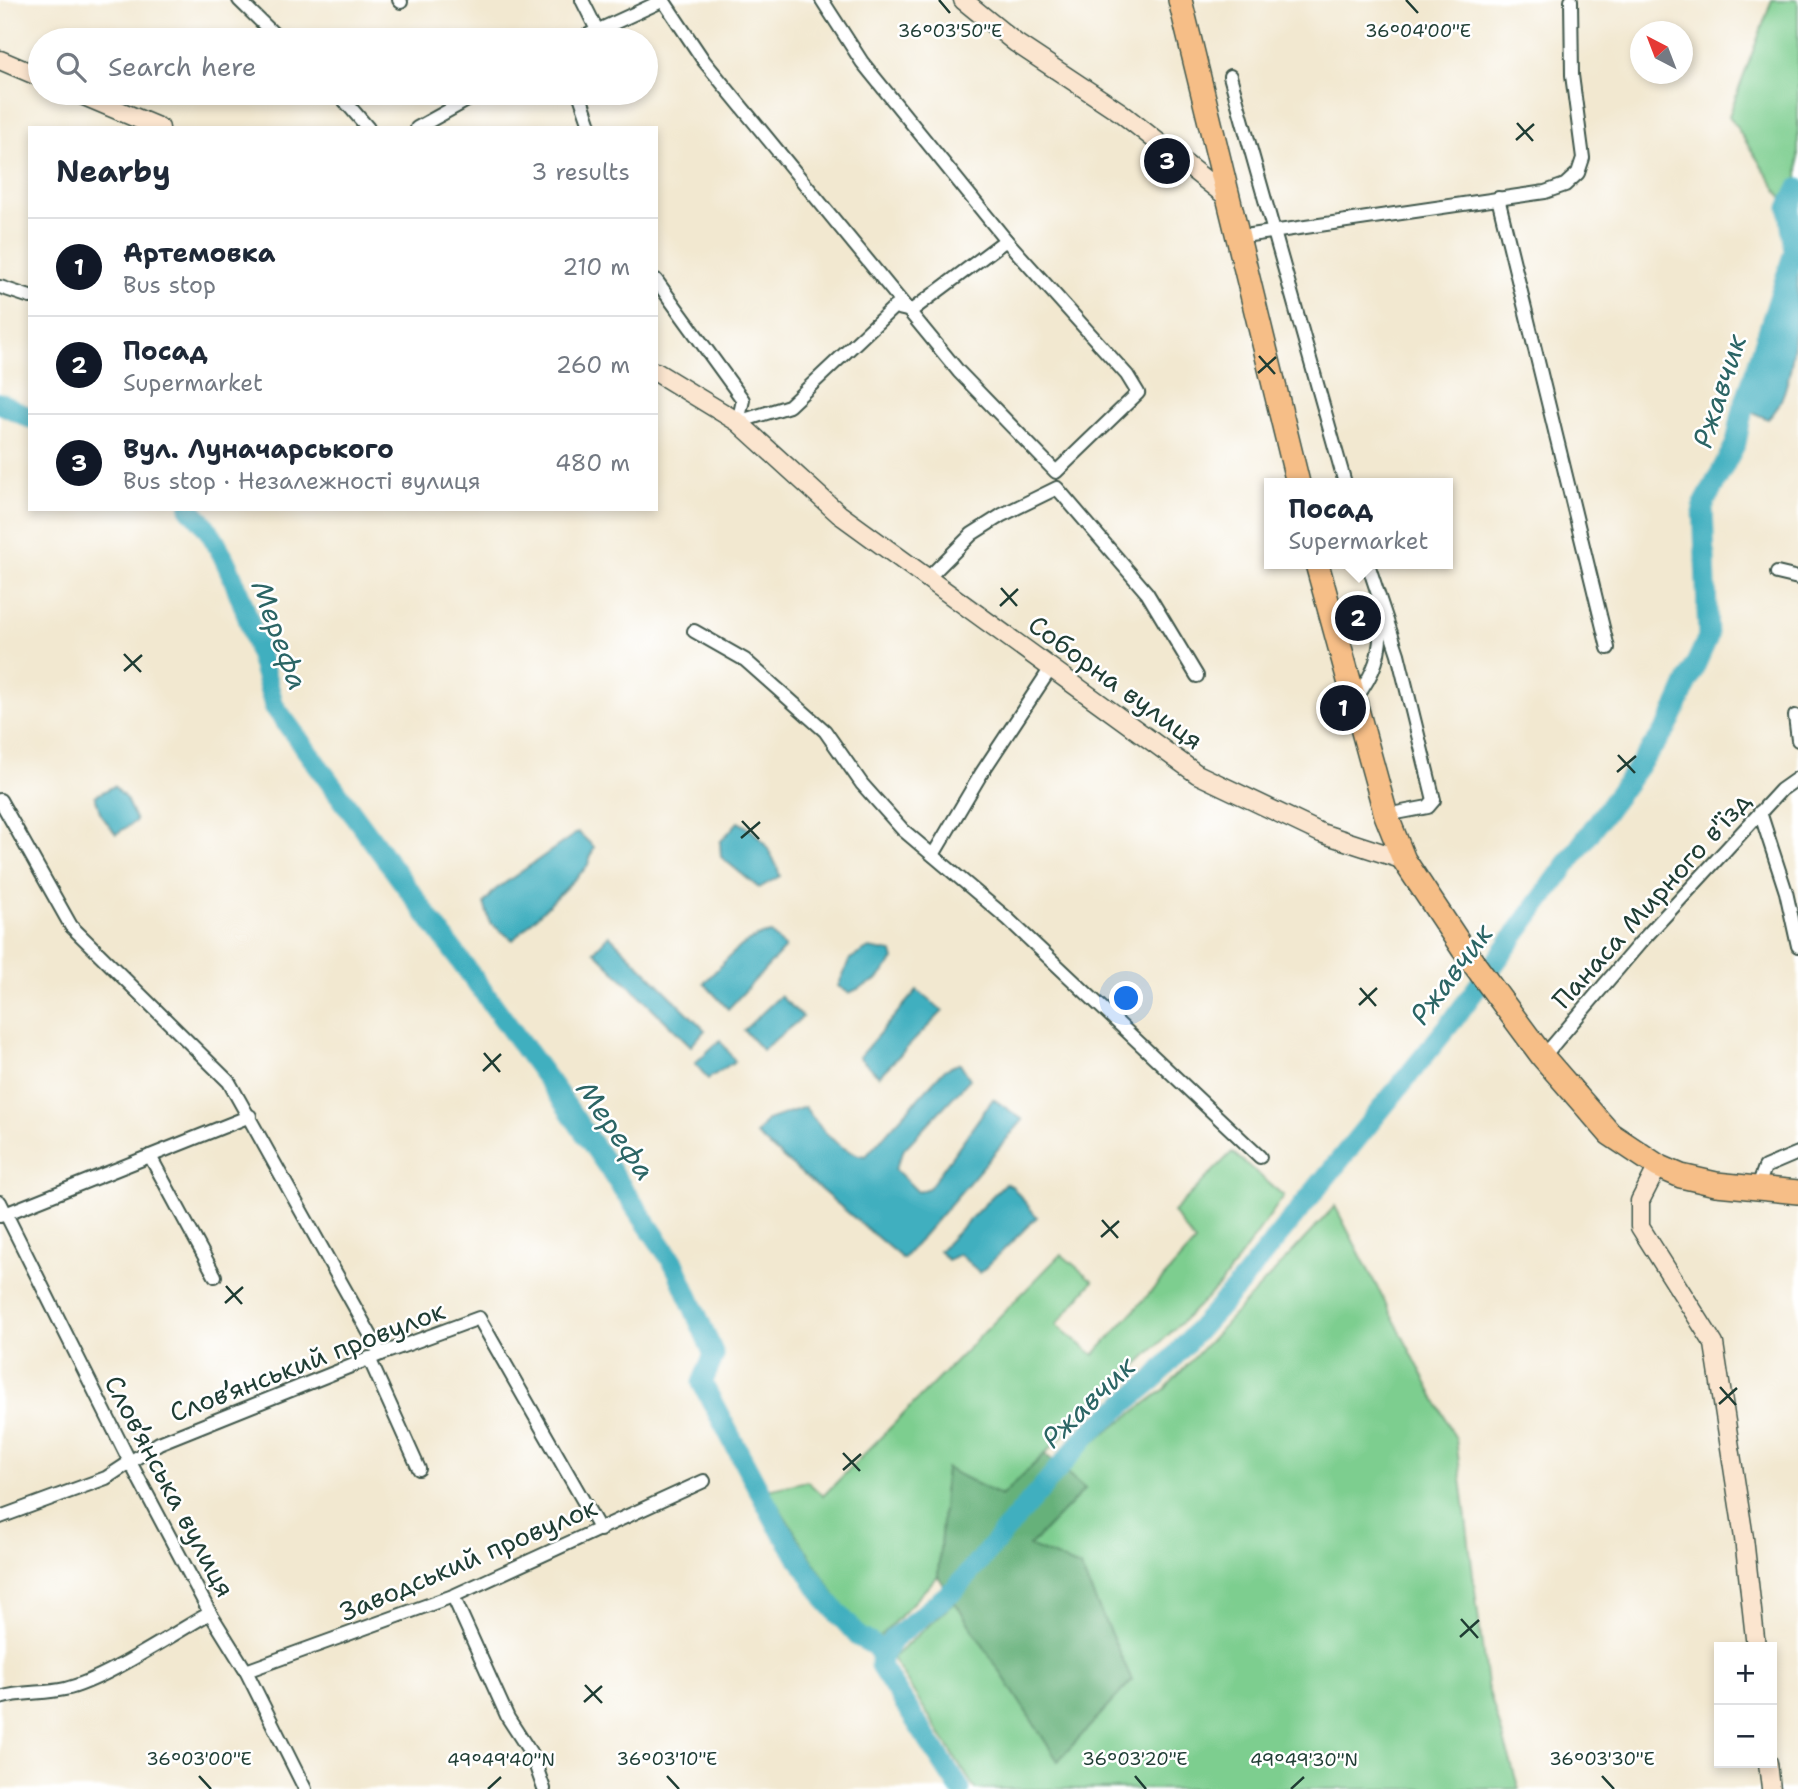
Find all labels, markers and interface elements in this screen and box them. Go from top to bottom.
text: 36°03'50"E [898,19,1002,43]
text: 36°04'00"E [1365,19,1471,43]
north arrow [1630,21,1693,84]
search box [28,28,658,105]
icon: search [52,48,90,86]
text: Search here [108,49,257,84]
pin: 3 [1144,135,1190,187]
text: Nearby [56,151,171,192]
text: 3 results [531,157,630,187]
text: Артемовка [123,235,276,270]
text: 1 [74,252,84,282]
text: 210 m [562,252,630,282]
text: Bus stop [123,270,216,300]
water label: Ржавчик [1683,328,1756,452]
text: Посад [123,333,208,368]
text: 2 [71,350,87,380]
text: 260 m [556,350,630,380]
text: Supermarket [123,368,263,398]
text: Вул. Луначарського [123,431,394,466]
text: 3 [71,448,87,478]
text: 480 m [555,448,630,478]
text: Bus stop · Незалежності вулиця [123,466,481,496]
popup [1264,478,1453,569]
text: Посад [1288,491,1373,526]
text: Supermarket [1288,526,1429,556]
water label: Мерефа [243,575,317,695]
pin: 2 [1335,592,1381,644]
street label: Соборна вулиця [1022,607,1210,757]
pin: 1 [1320,682,1366,734]
street label: Панаса Мирного в'їзд [1544,784,1758,1016]
water label: Ржавчик [1401,915,1502,1032]
your location [1109,981,1143,1015]
water label: Мерефа [568,1072,664,1188]
street label: Слов’янський провулок [164,1292,450,1430]
water label: Ржавчик [1033,1347,1144,1456]
street label: Слов’янська вулиця [97,1369,243,1603]
street label: Заводський провулок [334,1489,602,1629]
map controls [1714,1642,1777,1768]
button: + [1714,1642,1777,1705]
button: − [1714,1705,1777,1768]
text: 36°03'00"E [146,1747,252,1771]
text: 36°03'10"E [617,1747,717,1771]
text: 36°03'20"E [1082,1747,1188,1771]
text: 36°03'30"E [1549,1747,1655,1771]
text: 49°49'40"N [447,1748,555,1772]
text: 49°49'30"N [1250,1748,1358,1772]

